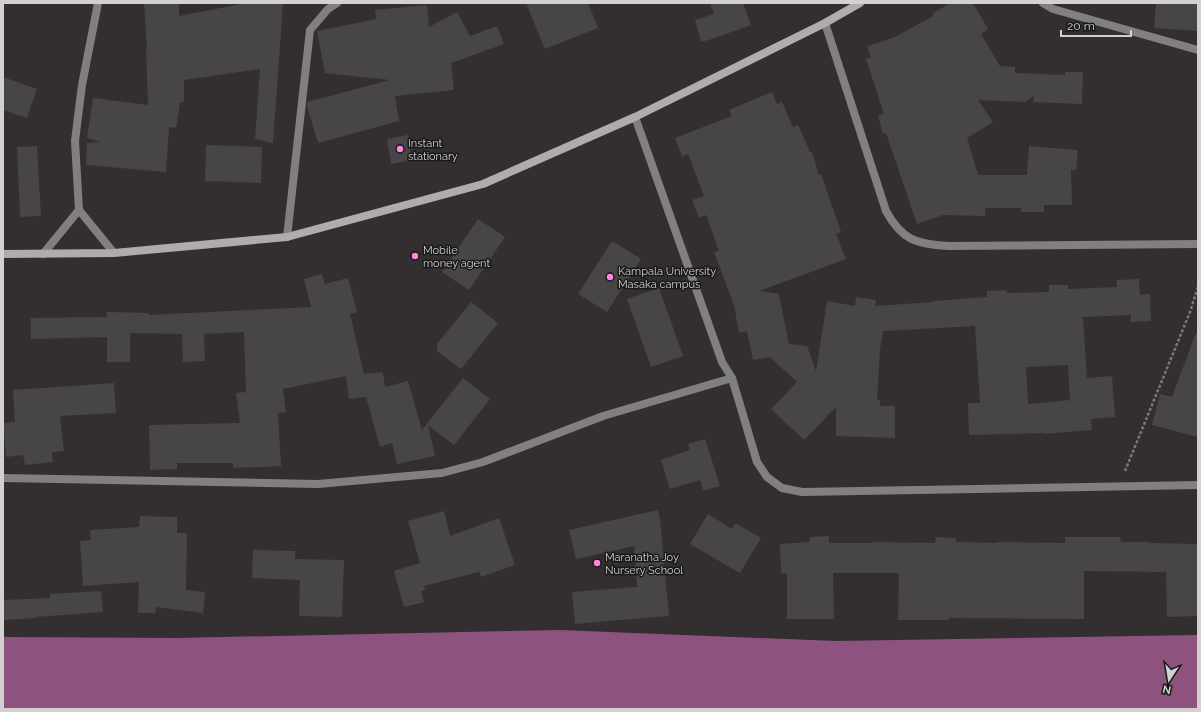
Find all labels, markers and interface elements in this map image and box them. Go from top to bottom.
scale bar [1061,12,1131,38]
text: 20 m [1067,19,1095,33]
place label: Instant stationary [408,137,458,163]
marker: Instant stationary [395,144,405,154]
place label: Mobile money agent [423,244,490,270]
marker: Mobile money agent [410,251,420,261]
place label: Kampala University Masaka campus [618,265,716,291]
marker: Kampala University Masaka campus [605,272,615,282]
place label: Maranatha Joy Nursery School [605,551,683,577]
marker: Maranatha Joy Nursery School [592,558,602,568]
north arrow [1149,660,1189,700]
text: N [1162,682,1172,697]

